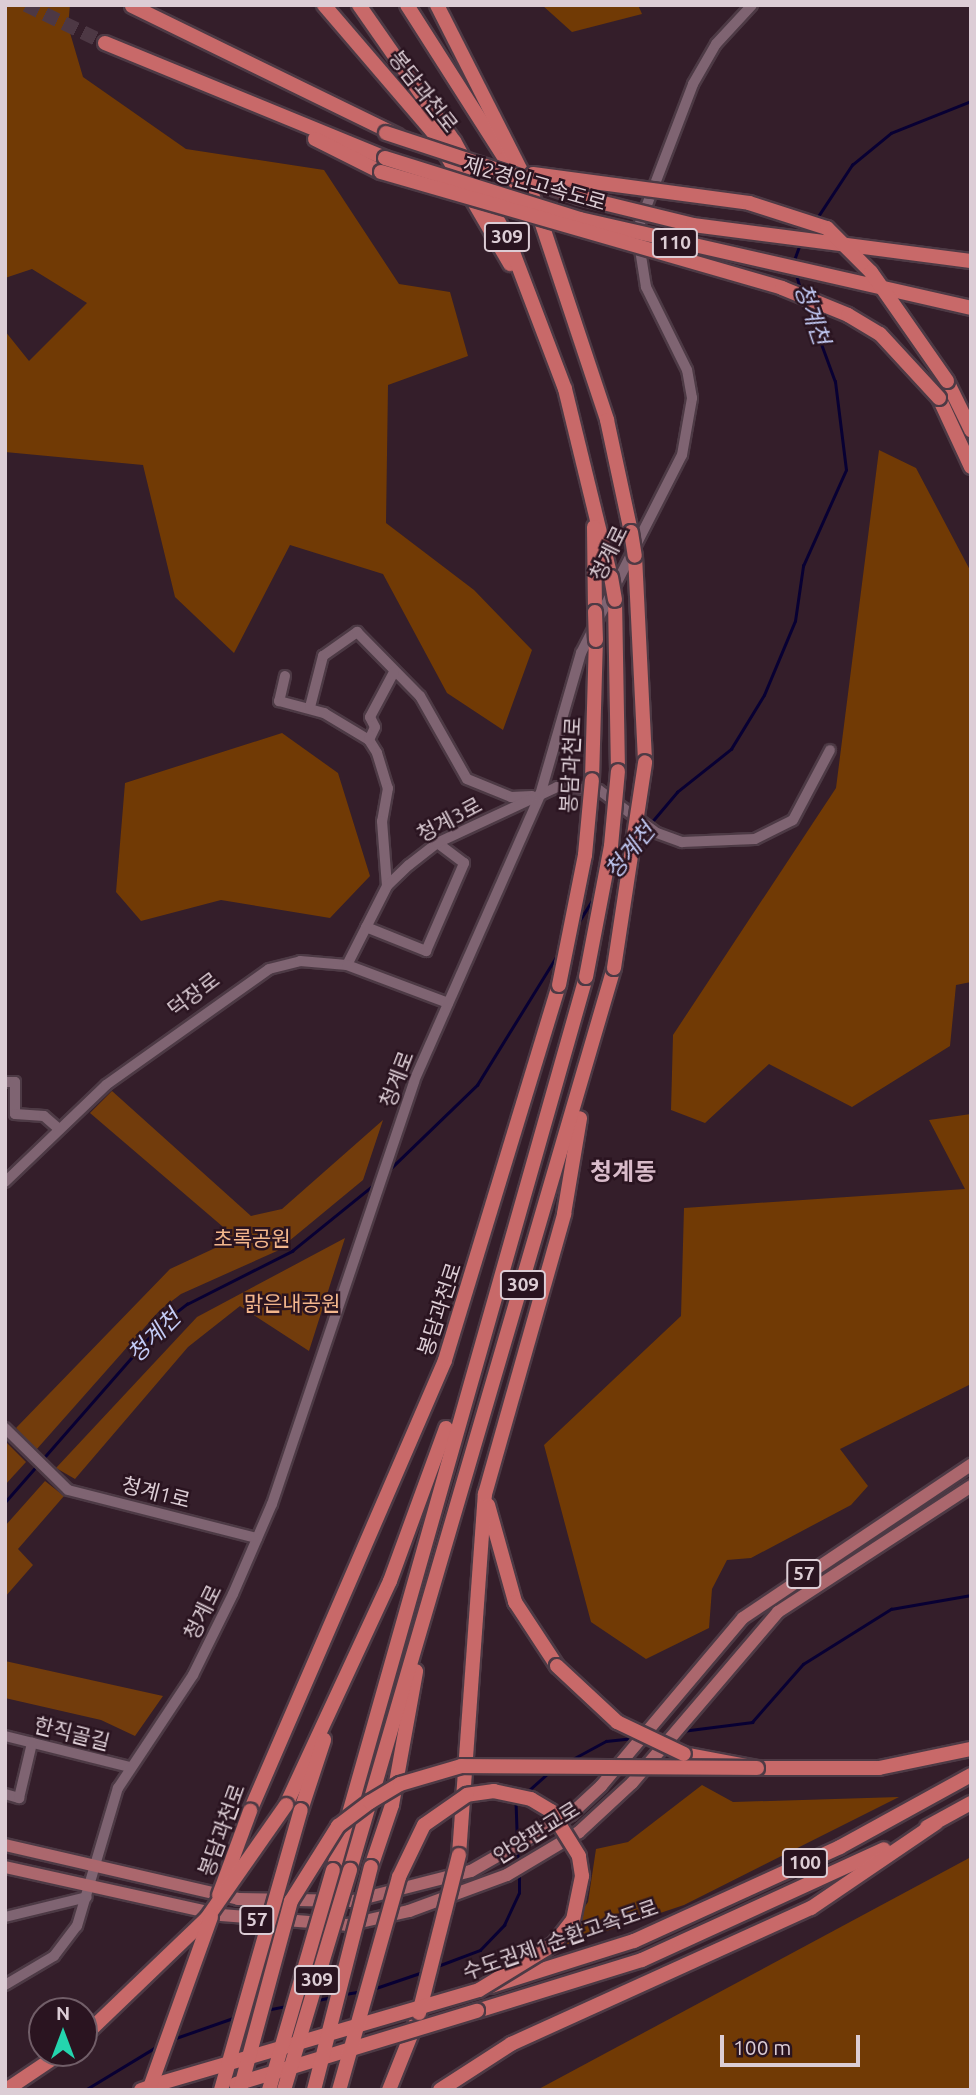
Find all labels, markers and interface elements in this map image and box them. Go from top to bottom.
street label: 봉담과천로 [384,45,464,137]
street label: 제2경인고속도로 [461,151,609,215]
road number: 309 [482,221,532,252]
road number: 110 [650,228,700,258]
water label: 청계천 [789,279,835,349]
street label: 청계로 [584,521,632,585]
street label: 봉담과천로 [555,716,585,814]
street label: 청계3로 [412,791,486,847]
water label: 청계천 [599,818,661,884]
street label: 덕장로 [162,966,224,1022]
street label: 청계로 [374,1047,418,1111]
district label: 청계동 [590,1158,656,1186]
park label: 초록공원 [213,1225,291,1251]
street label: 봉담과천로 [412,1259,466,1359]
road number: 309 [498,1270,548,1301]
park label: 맑은내공원 [244,1290,340,1316]
water label: 청계천 [122,1304,186,1368]
street label: 청계1로 [119,1471,193,1513]
road number: 57 [785,1558,823,1590]
street label: 청계로 [178,1580,226,1644]
street label: 한직골길 [31,1711,113,1755]
street label: 봉담과천로 [193,1780,249,1880]
street label: 안양판교로 [488,1796,584,1868]
road number: 100 [780,1848,830,1879]
street label: 수도권제1순환고속도로 [459,1894,661,1984]
road number: 57 [238,1904,276,1936]
road number: 309 [292,1964,342,1996]
north arrow [28,1997,98,2067]
text: N [56,2002,70,2024]
scale bar [724,2022,864,2066]
text: 100 m [733,2035,791,2059]

